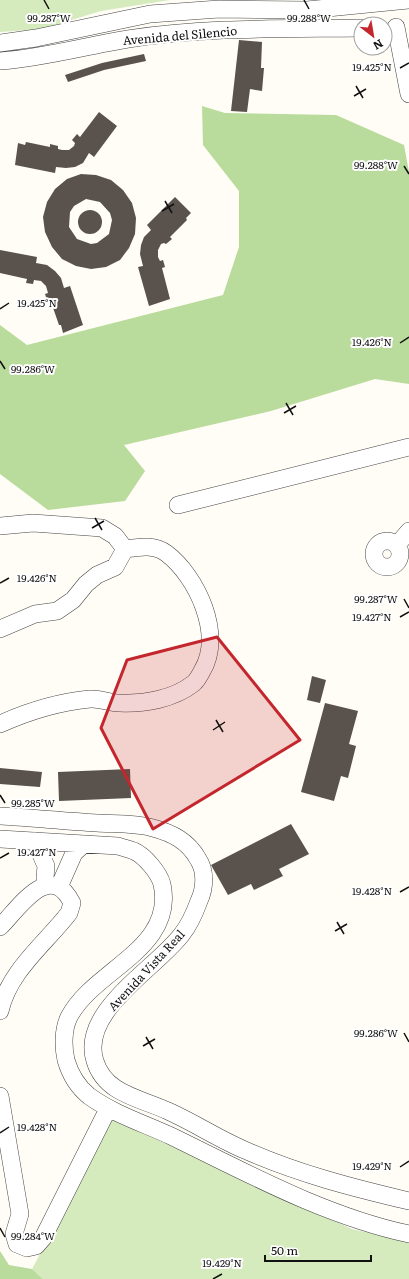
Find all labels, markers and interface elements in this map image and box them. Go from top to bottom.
text: 99.287°W [27,10,71,25]
text: 99.288°W [287,10,331,25]
north arrow [353,16,393,56]
street label: Avenida del Silencio [122,21,238,49]
text: N [371,36,387,55]
text: 19.425°N [352,59,392,74]
text: 99.288°W [354,157,398,172]
text: 19.425°N [17,295,57,310]
text: 19.426°N [352,334,392,349]
text: 99.286°W [11,361,55,376]
text: 19.426°N [17,570,57,585]
text: 99.287°W [354,591,398,606]
text: 19.427°N [352,609,392,624]
text: 99.285°W [11,795,55,810]
text: 19.427°N [17,844,57,859]
text: 19.428°N [352,883,392,898]
street label: Avenida Vista Real [103,925,189,1015]
text: 99.286°W [354,1025,398,1040]
text: 19.428°N [17,1119,57,1134]
text: 19.429°N [352,1158,392,1173]
text: 99.284°W [11,1228,55,1243]
scale bar [265,1237,371,1263]
text: 50 m [271,1241,298,1259]
text: 19.429°N [202,1255,242,1270]

